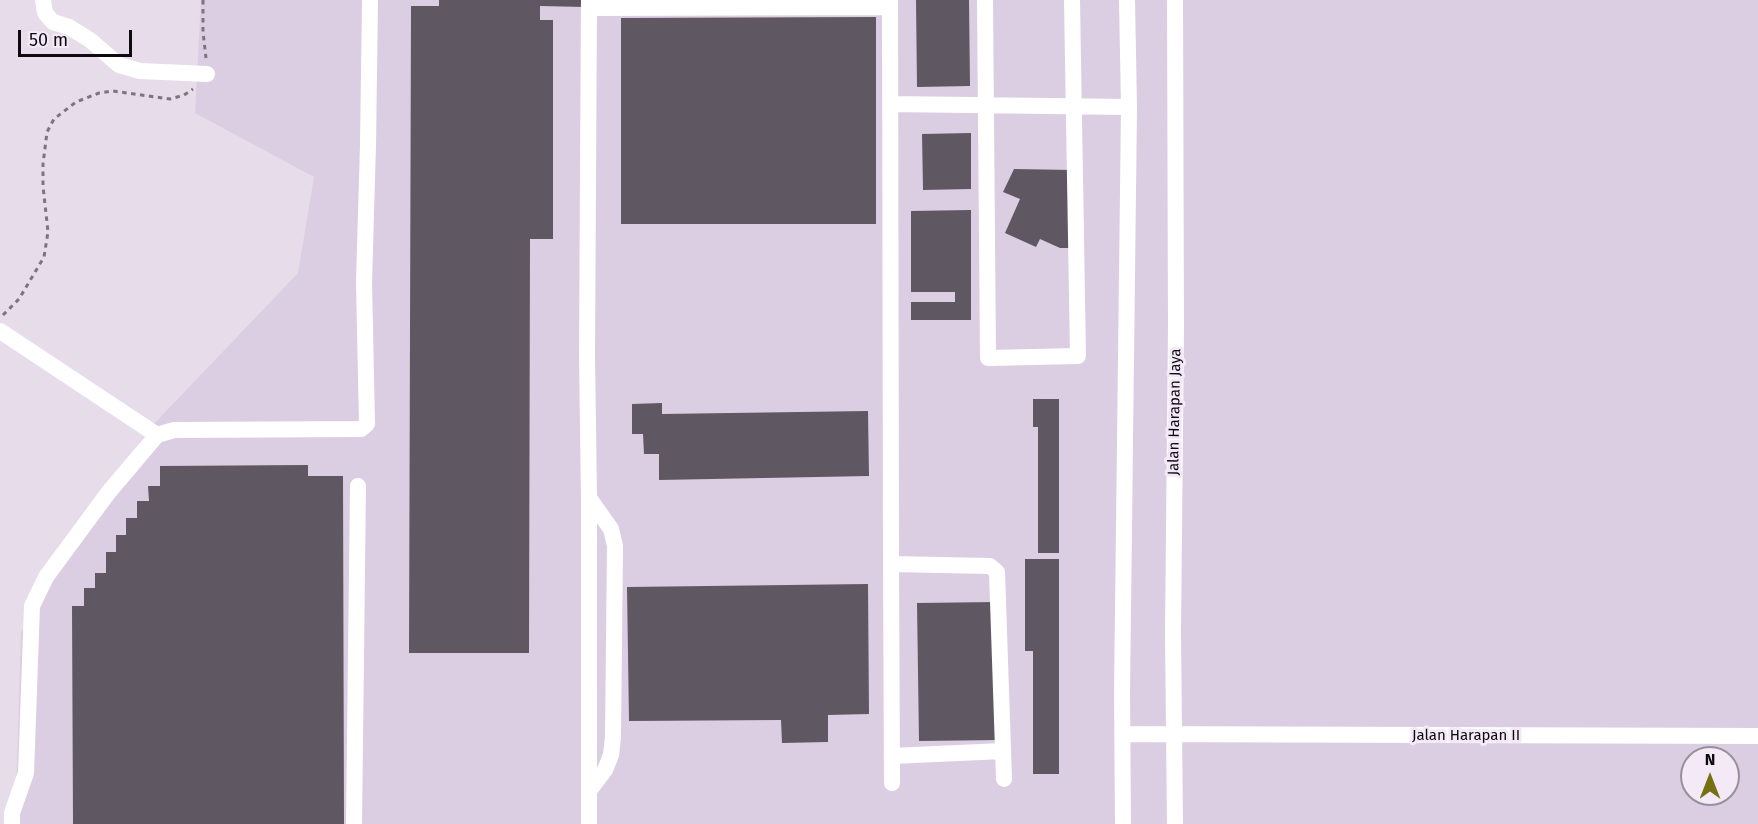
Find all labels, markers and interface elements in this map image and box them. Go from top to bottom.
scale bar [21,18,135,56]
text: 50 m [29,29,68,51]
street label: Jalan Harapan Jaya [1165,348,1185,476]
street label: Jalan Harapan II [1412,727,1520,745]
north arrow [1680,746,1740,806]
text: N [1705,750,1715,769]

